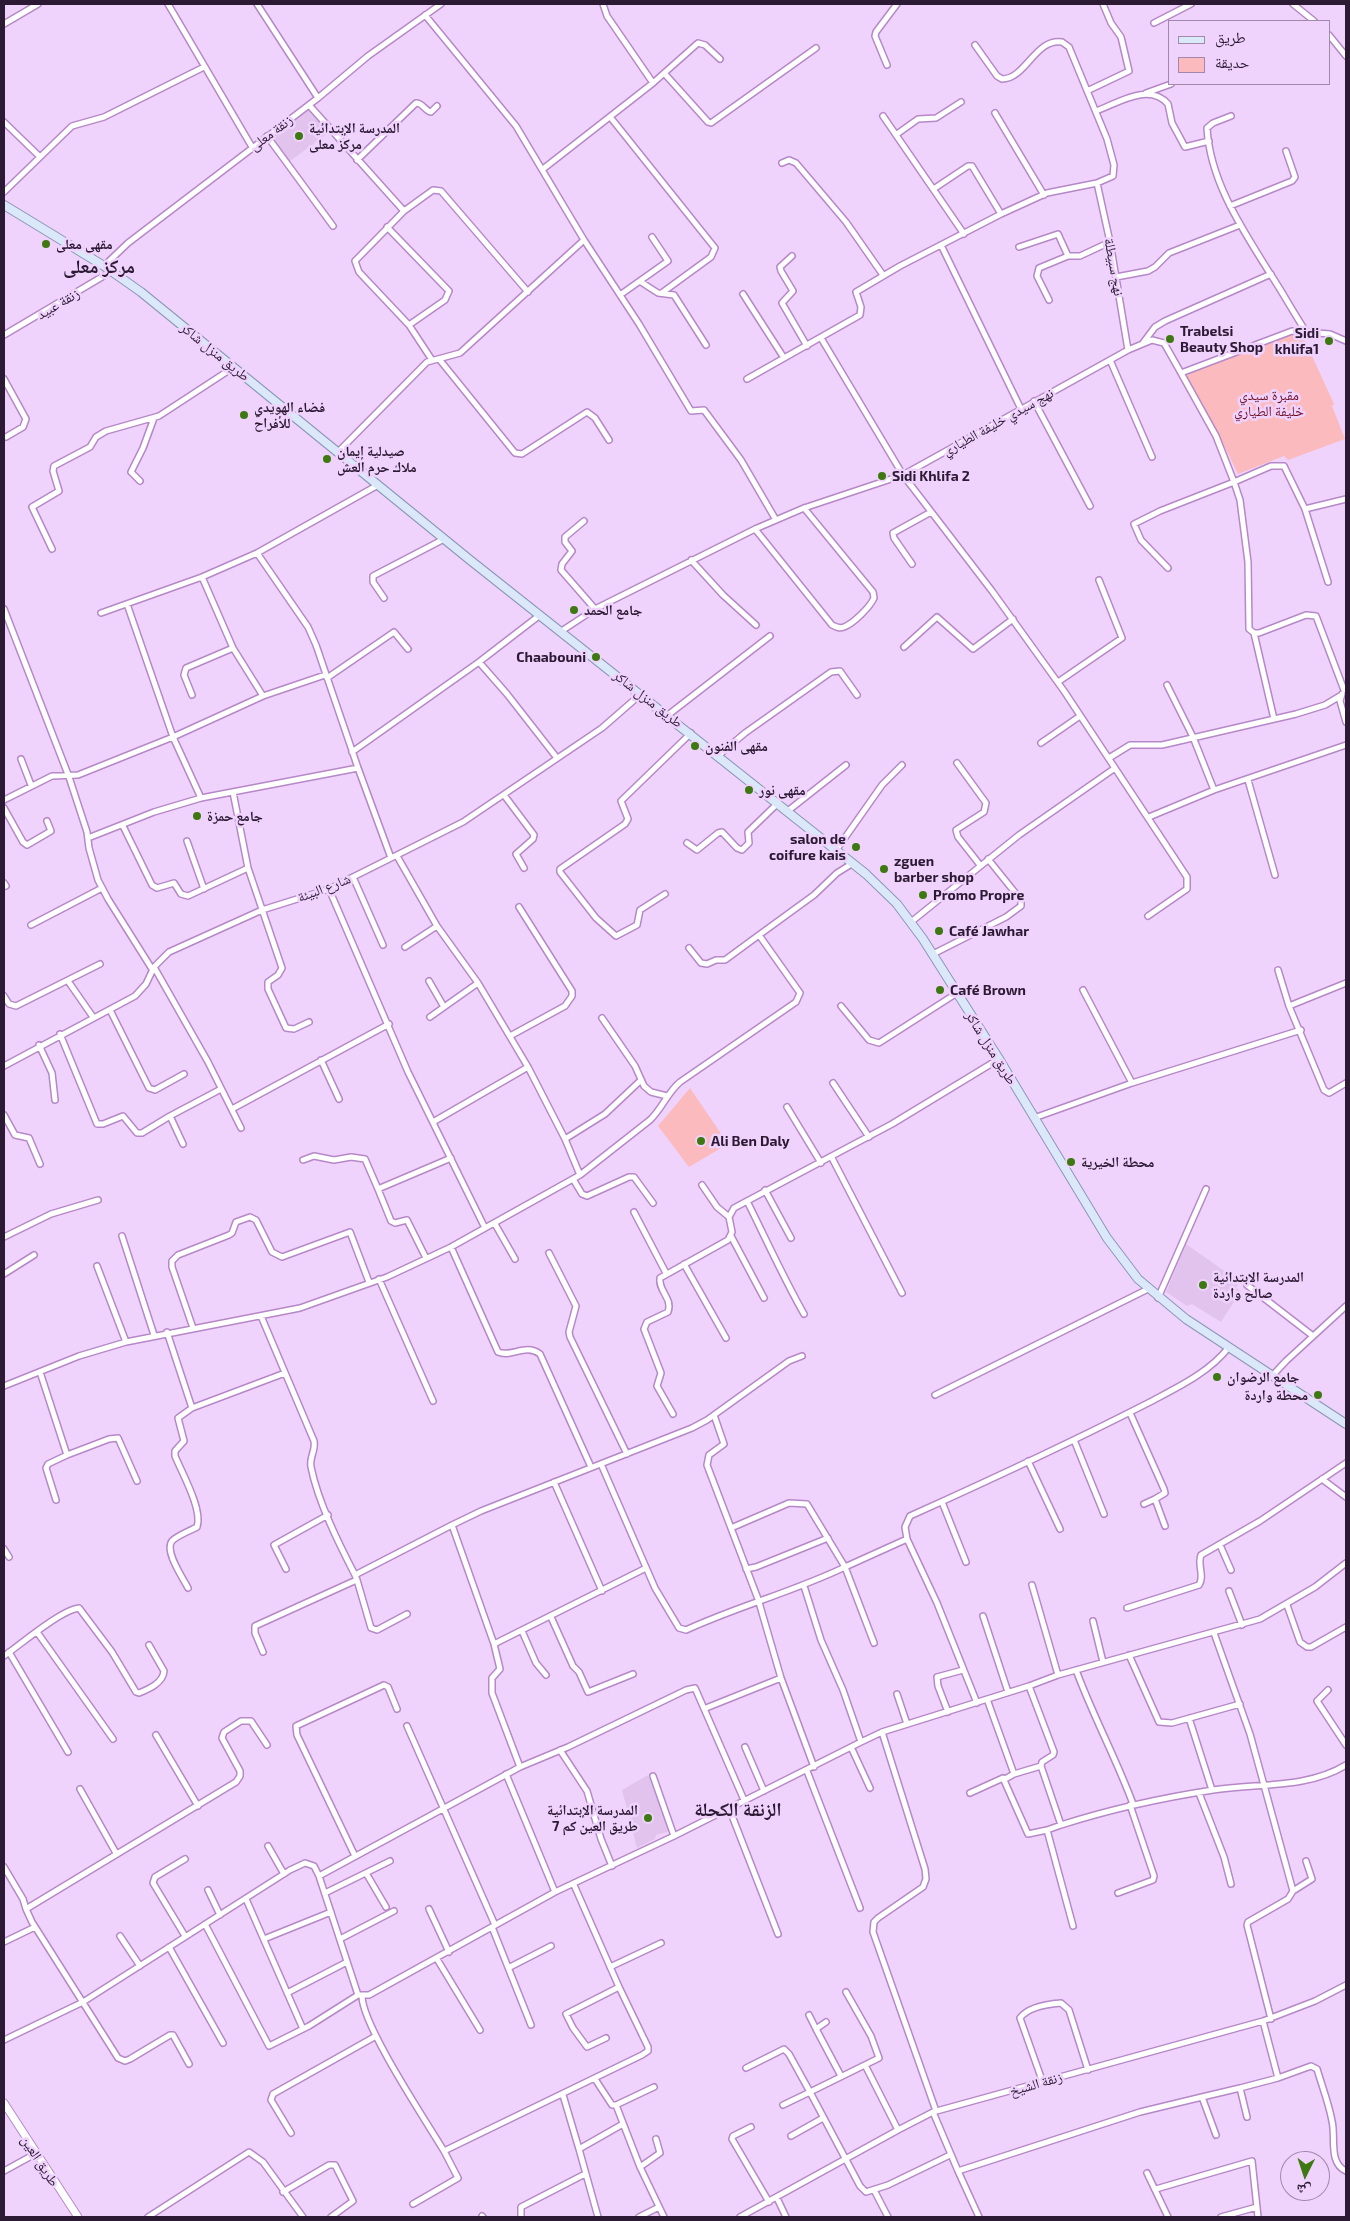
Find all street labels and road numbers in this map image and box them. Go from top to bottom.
street label: زنقة معلى [246,111,296,155]
street label: نهج سبيطلة [1101,237,1127,297]
street label: زنقة عبيد [34,285,82,323]
street label: طريق منزل شاكر [177,319,253,385]
street label: نهج سيدي خليفة الطياري [940,385,1056,459]
street label: طريق منزل شاكر [610,667,686,731]
street label: شارع البيئة [295,870,353,906]
street label: طريق منزل شاكر [962,1008,1020,1088]
street label: زنقة الشيخ [1008,2068,1064,2100]
street label: طريق العين [17,2132,63,2190]

